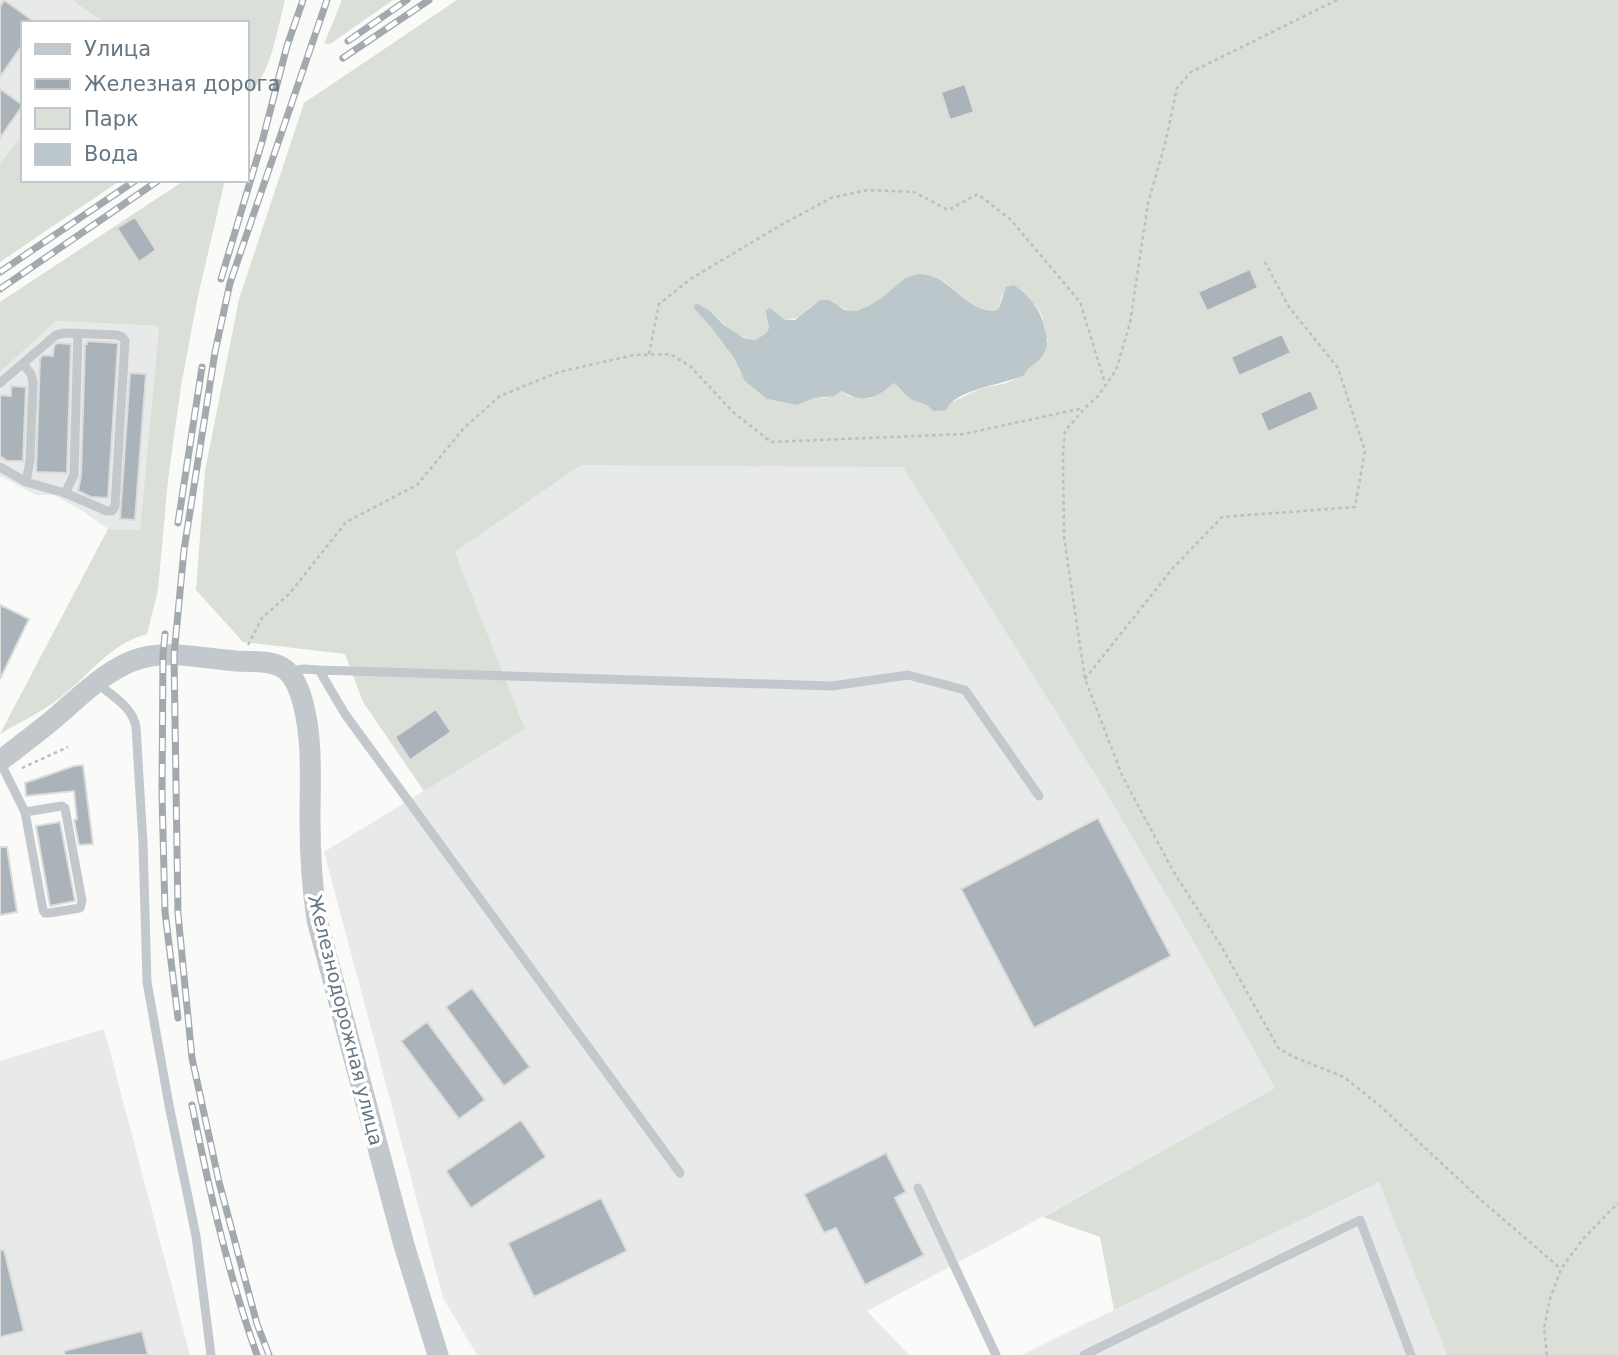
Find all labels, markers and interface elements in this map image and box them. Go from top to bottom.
legend [21,21,248,182]
text: Улица [84,37,151,61]
text: Железная дорога [84,72,280,96]
text: Парк [84,107,139,131]
text: Вода [84,142,139,166]
street label: Железнодорожная улица [304,892,388,1148]

